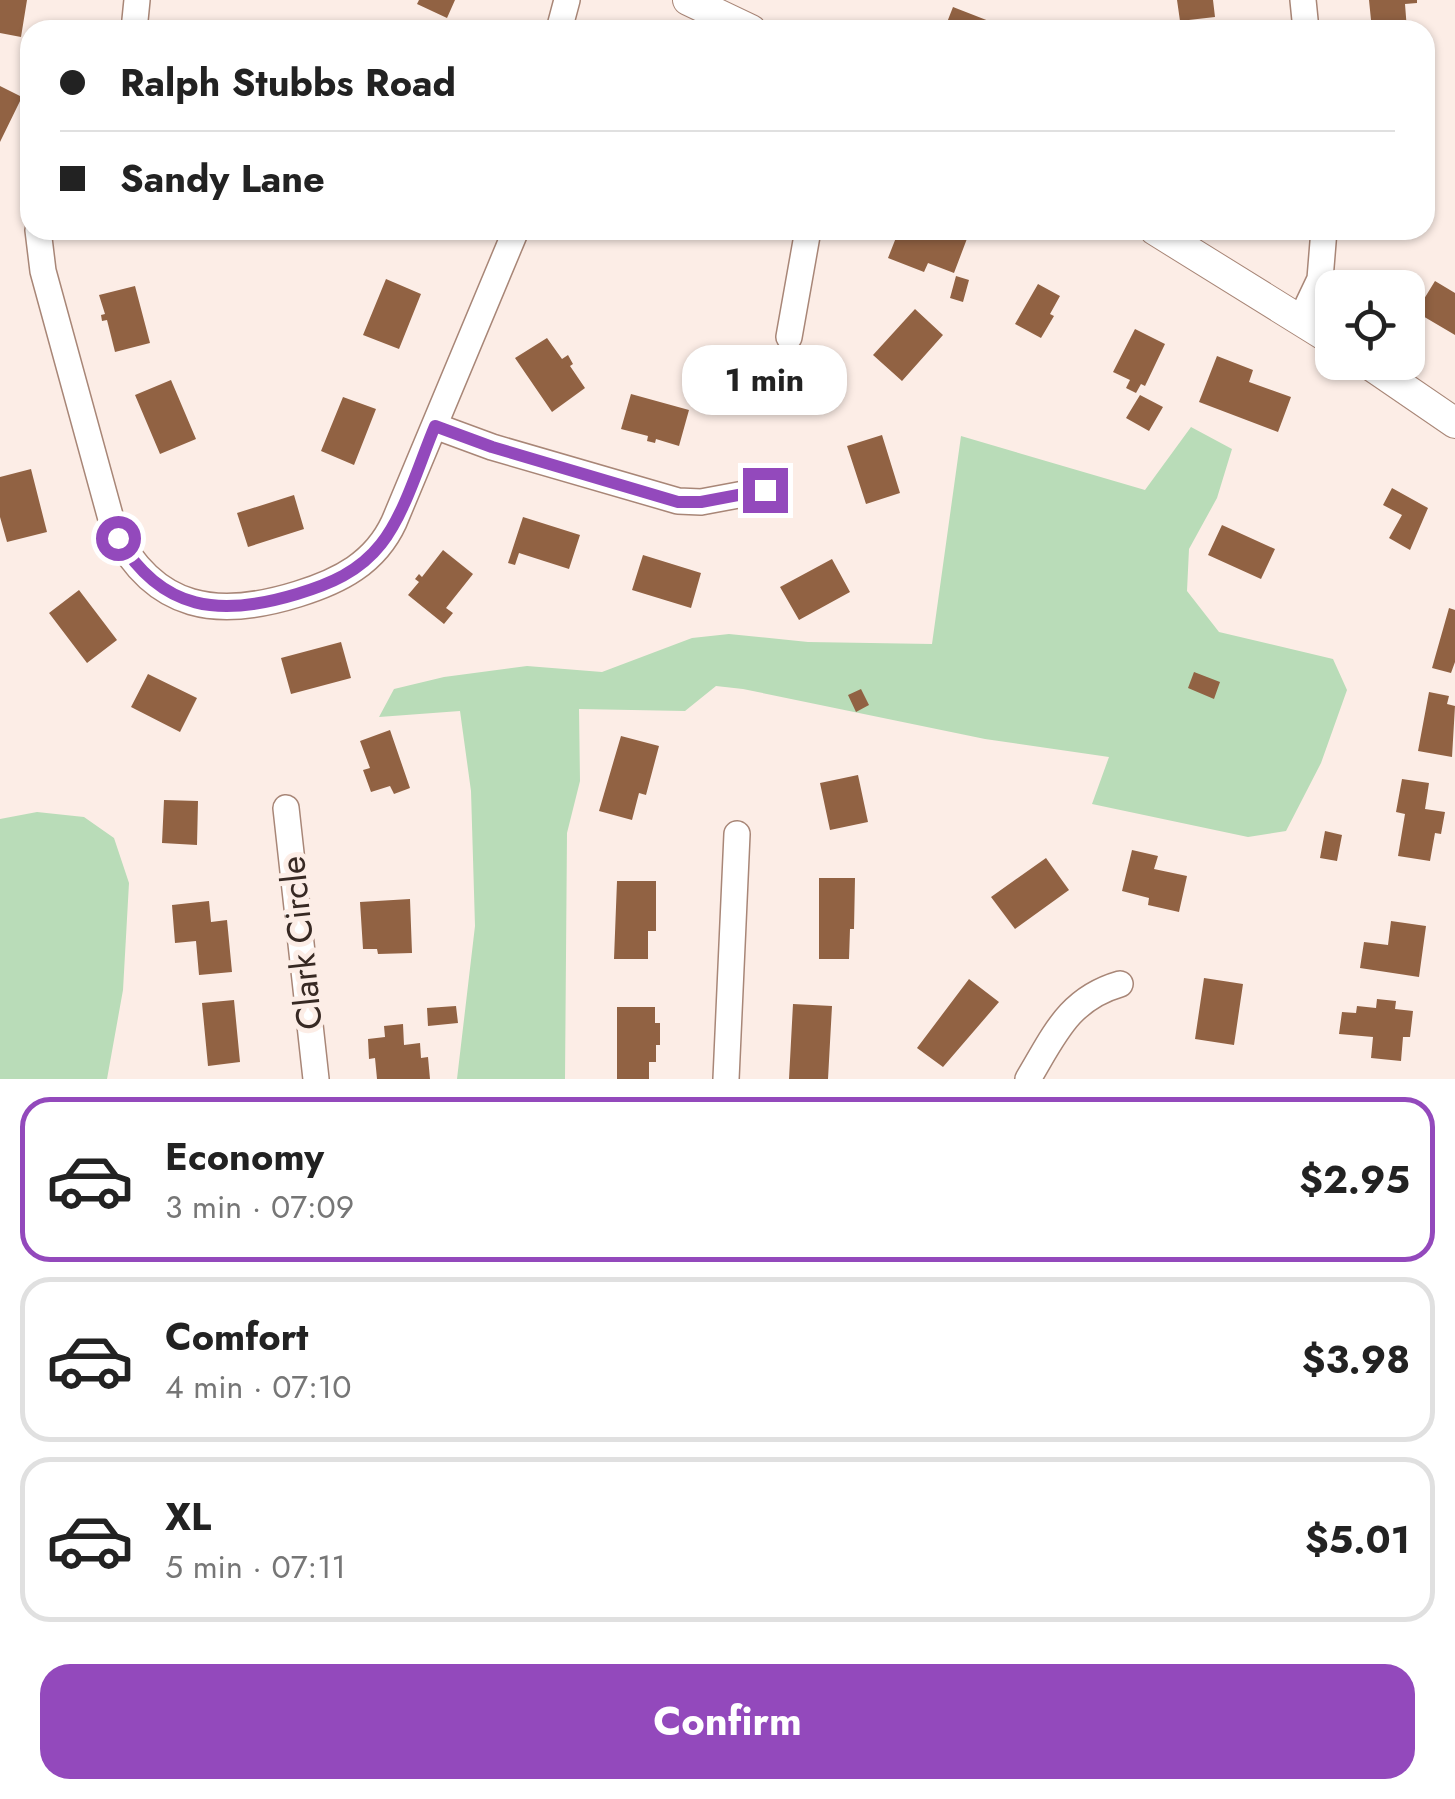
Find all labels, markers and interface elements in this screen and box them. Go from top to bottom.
text: Ralph Stubbs Road [120,55,456,110]
text: Sandy Lane [120,151,325,206]
map controls [1315,270,1425,380]
button: locate [1315,270,1425,380]
callout: 1 min [682,345,848,415]
text: 1 min [725,357,804,403]
route end [743,468,788,513]
route start [96,516,141,561]
street label: Clark Circle [267,854,335,1032]
text: Economy [165,1129,324,1184]
icon: car [45,1135,135,1225]
text: $2.95 [1299,1152,1410,1207]
text: 3 min · 07:09 [165,1184,354,1230]
text: Comfort [165,1309,308,1364]
icon: car [45,1315,135,1405]
text: $3.98 [1302,1332,1410,1387]
text: 4 min · 07:10 [165,1364,351,1410]
text: XL [165,1489,211,1544]
icon: car [45,1495,135,1585]
text: $5.01 [1305,1512,1410,1567]
text: 5 min · 07:11 [165,1544,346,1590]
button: Confirm [40,1664,1415,1779]

